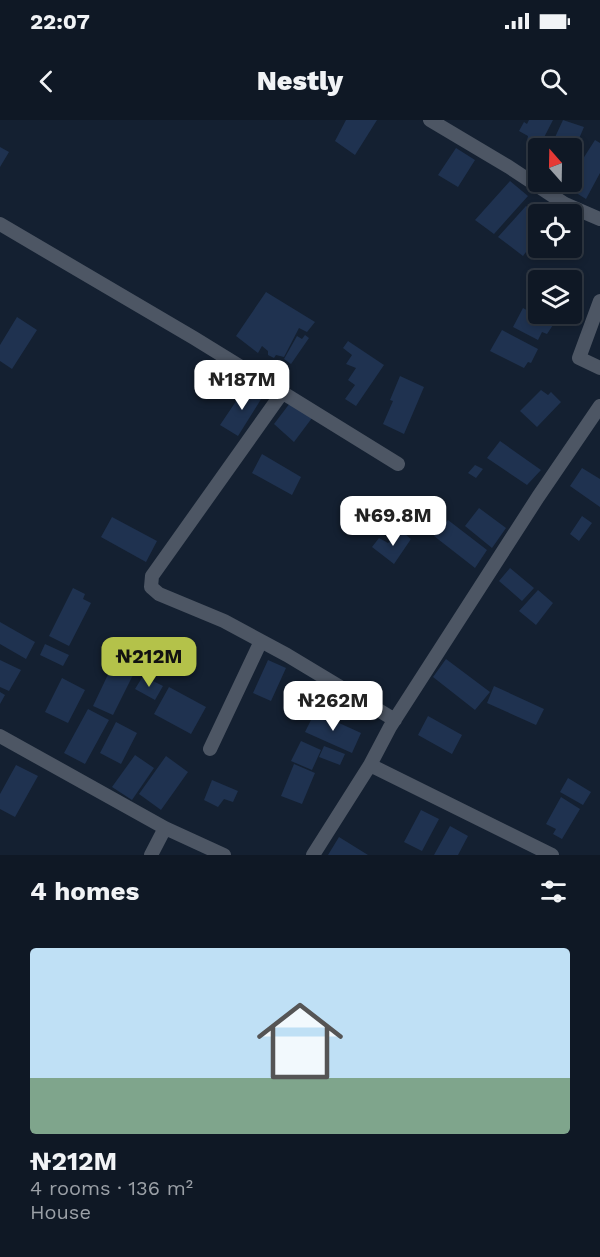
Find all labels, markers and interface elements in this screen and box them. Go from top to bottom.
text: 22:07 [30,9,90,34]
icon: back [30,65,63,98]
text: Nestly [257,65,343,97]
icon: search [537,65,570,98]
north arrow [528,138,582,192]
map controls [528,138,582,324]
button: locate [528,204,582,258]
button: layers [528,270,582,324]
pin: ₦187M [200,360,284,411]
text: ₦187M [208,367,276,391]
pin: ₦69.8M [344,496,442,547]
text: ₦69.8M [354,503,432,527]
pin: ₦212M [107,637,191,688]
text: ₦212M [115,644,183,668]
pin: ₦262M [291,681,375,732]
text: ₦262M [298,688,368,712]
icon: filters [537,875,570,908]
text: 4 homes [30,876,139,906]
icon: home [246,987,354,1095]
text: ₦212M [30,1146,117,1176]
text: 4 rooms · 136 m² [30,1176,193,1200]
text: House [30,1200,91,1224]

